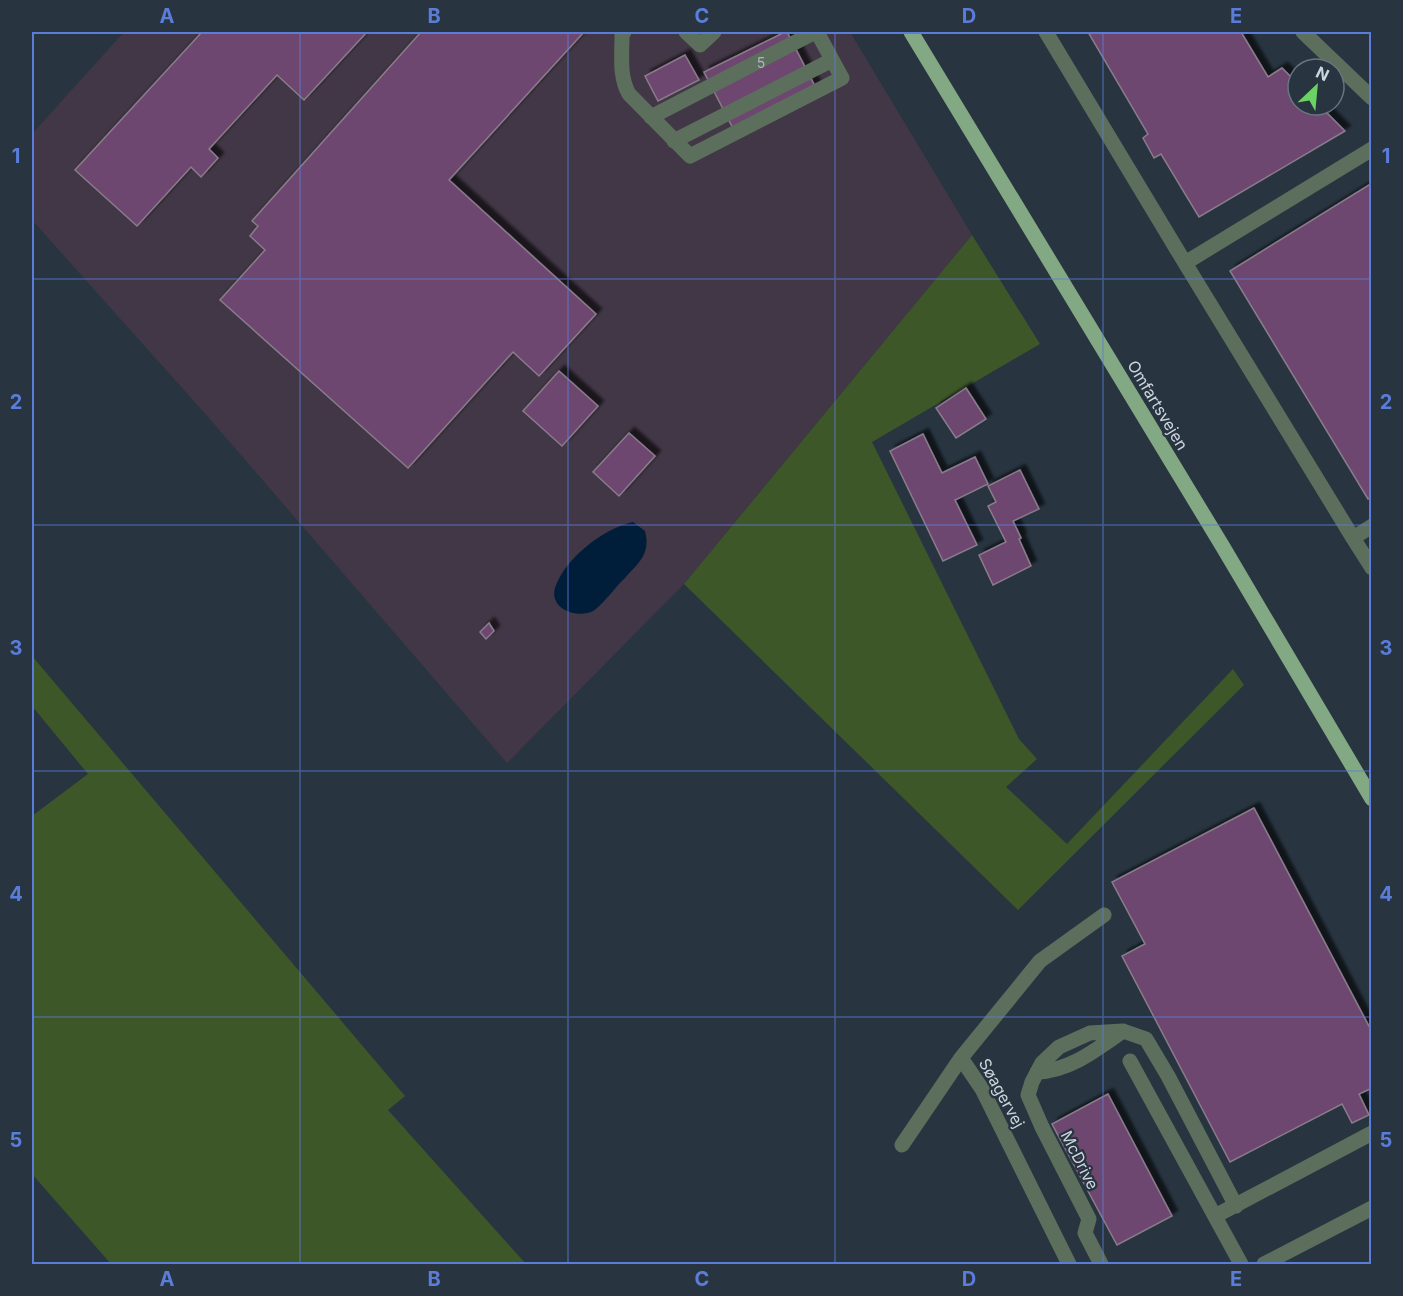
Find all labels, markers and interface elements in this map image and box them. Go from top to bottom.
text: A [160,4,175,28]
text: B [427,4,441,28]
text: C [695,4,709,28]
text: D [962,4,976,28]
text: E [1230,4,1242,28]
house number: 5 [757,54,765,71]
north arrow [1286,57,1346,117]
text: N [1313,62,1332,85]
text: 1 [12,144,20,168]
text: 1 [1382,144,1390,168]
street label: Omfartsvejen [1123,356,1193,454]
text: 2 [10,390,22,414]
text: 2 [1380,390,1392,414]
text: 3 [10,636,22,660]
text: 3 [1380,636,1392,660]
text: 4 [9,882,23,906]
text: 4 [1379,882,1393,906]
street label: Søagervej [975,1055,1029,1131]
street label: McDrive [1057,1127,1103,1193]
text: 5 [10,1128,22,1152]
text: 5 [1380,1128,1392,1152]
text: A [160,1267,175,1291]
text: B [427,1267,441,1291]
text: C [695,1267,709,1291]
text: D [962,1267,976,1291]
text: E [1230,1267,1242,1291]

